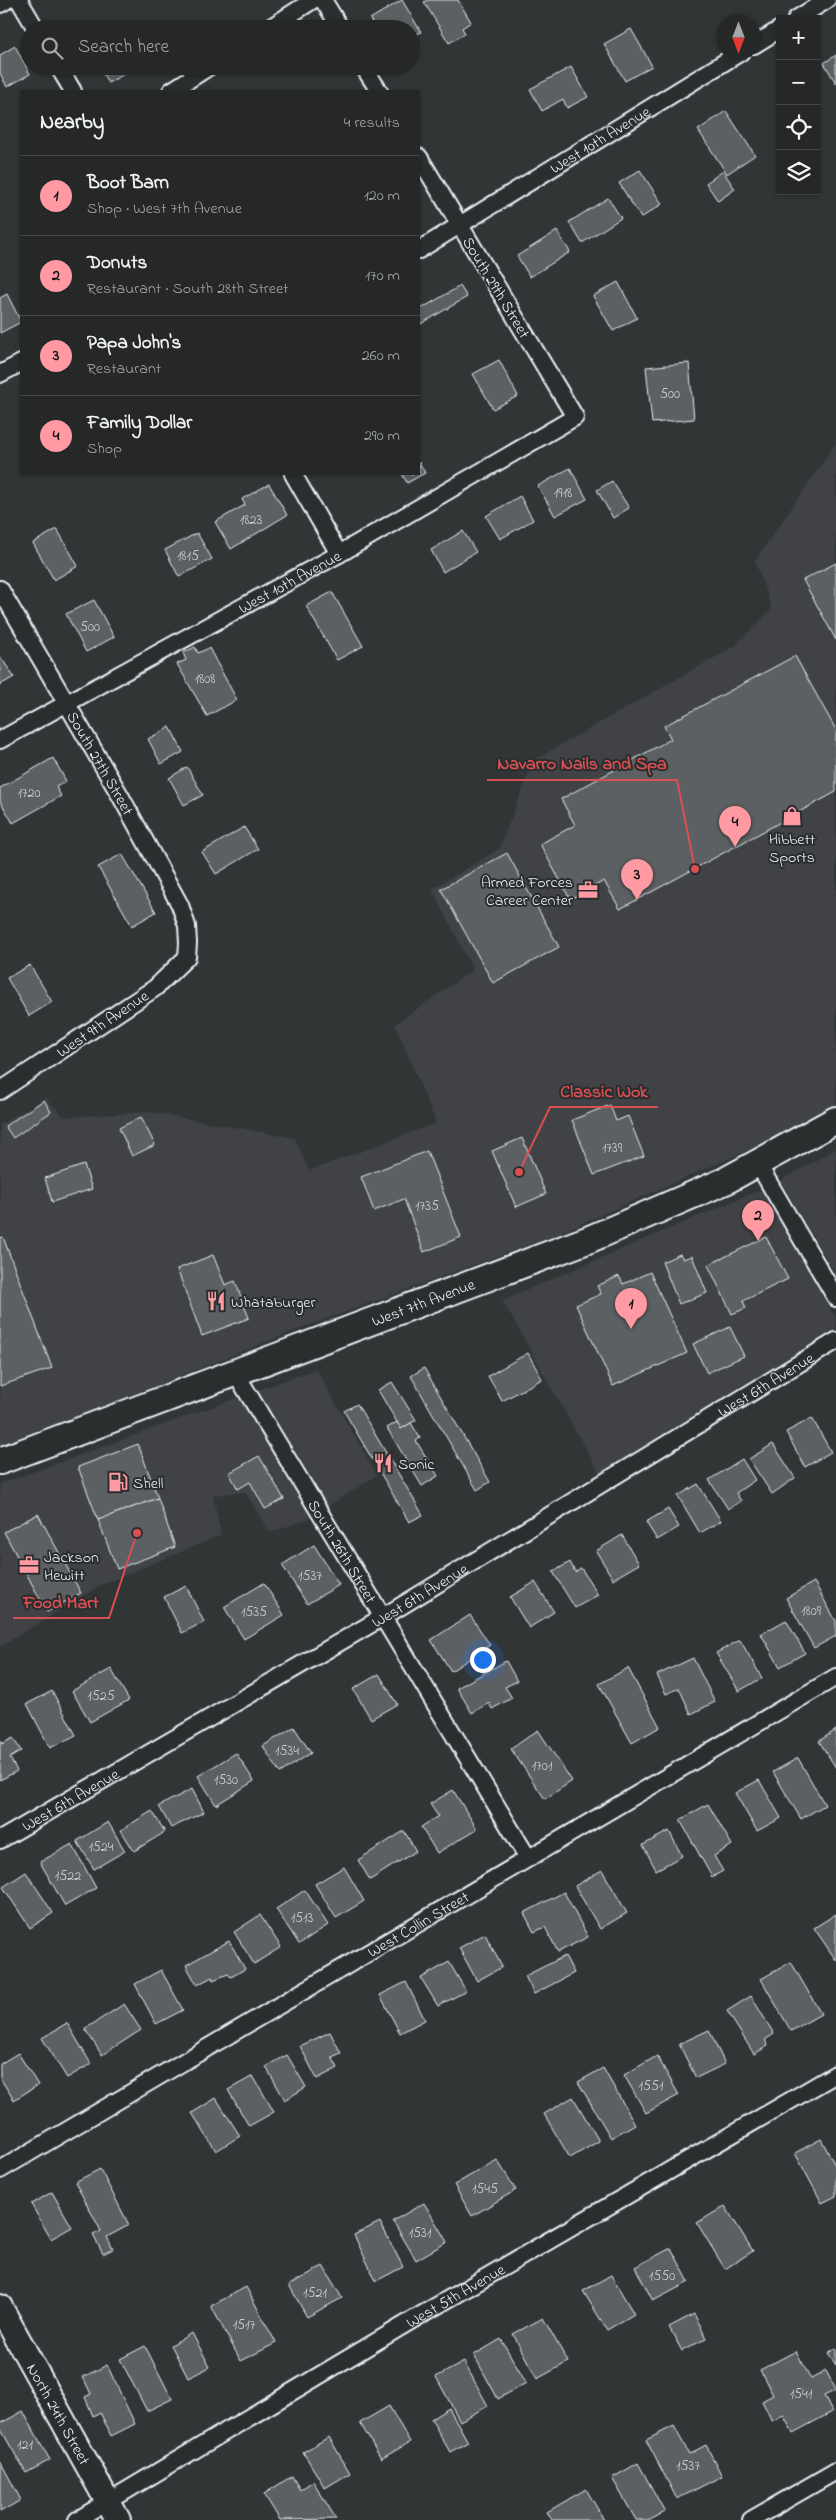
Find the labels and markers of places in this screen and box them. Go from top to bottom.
callout: Navarro Nails and Spa [487,747,677,780]
shop icon: Hibbett Sports [781,805,803,827]
pin: 4 [719,806,751,847]
place label: Hibbett Sports [769,828,816,870]
pin: 3 [621,859,653,900]
place label: Armed Forces Career Center [481,871,573,913]
office icon: Armed Forces Career Center [577,879,599,901]
callout: Classic Wok [550,1074,658,1107]
pin: 2 [742,1200,774,1241]
pin: 1 [615,1288,647,1329]
restaurant icon: Whataburger [205,1290,227,1312]
place label: Whataburger [231,1291,316,1315]
restaurant icon: Sonic [372,1452,394,1474]
place label: Sonic [398,1453,435,1477]
fuel station icon: Shell [107,1471,129,1493]
place label: Shell [133,1472,164,1496]
place label: Jackson Hewitt [44,1546,99,1588]
office icon: Jackson Hewitt [18,1554,40,1576]
callout: Food Mart [13,1585,109,1618]

